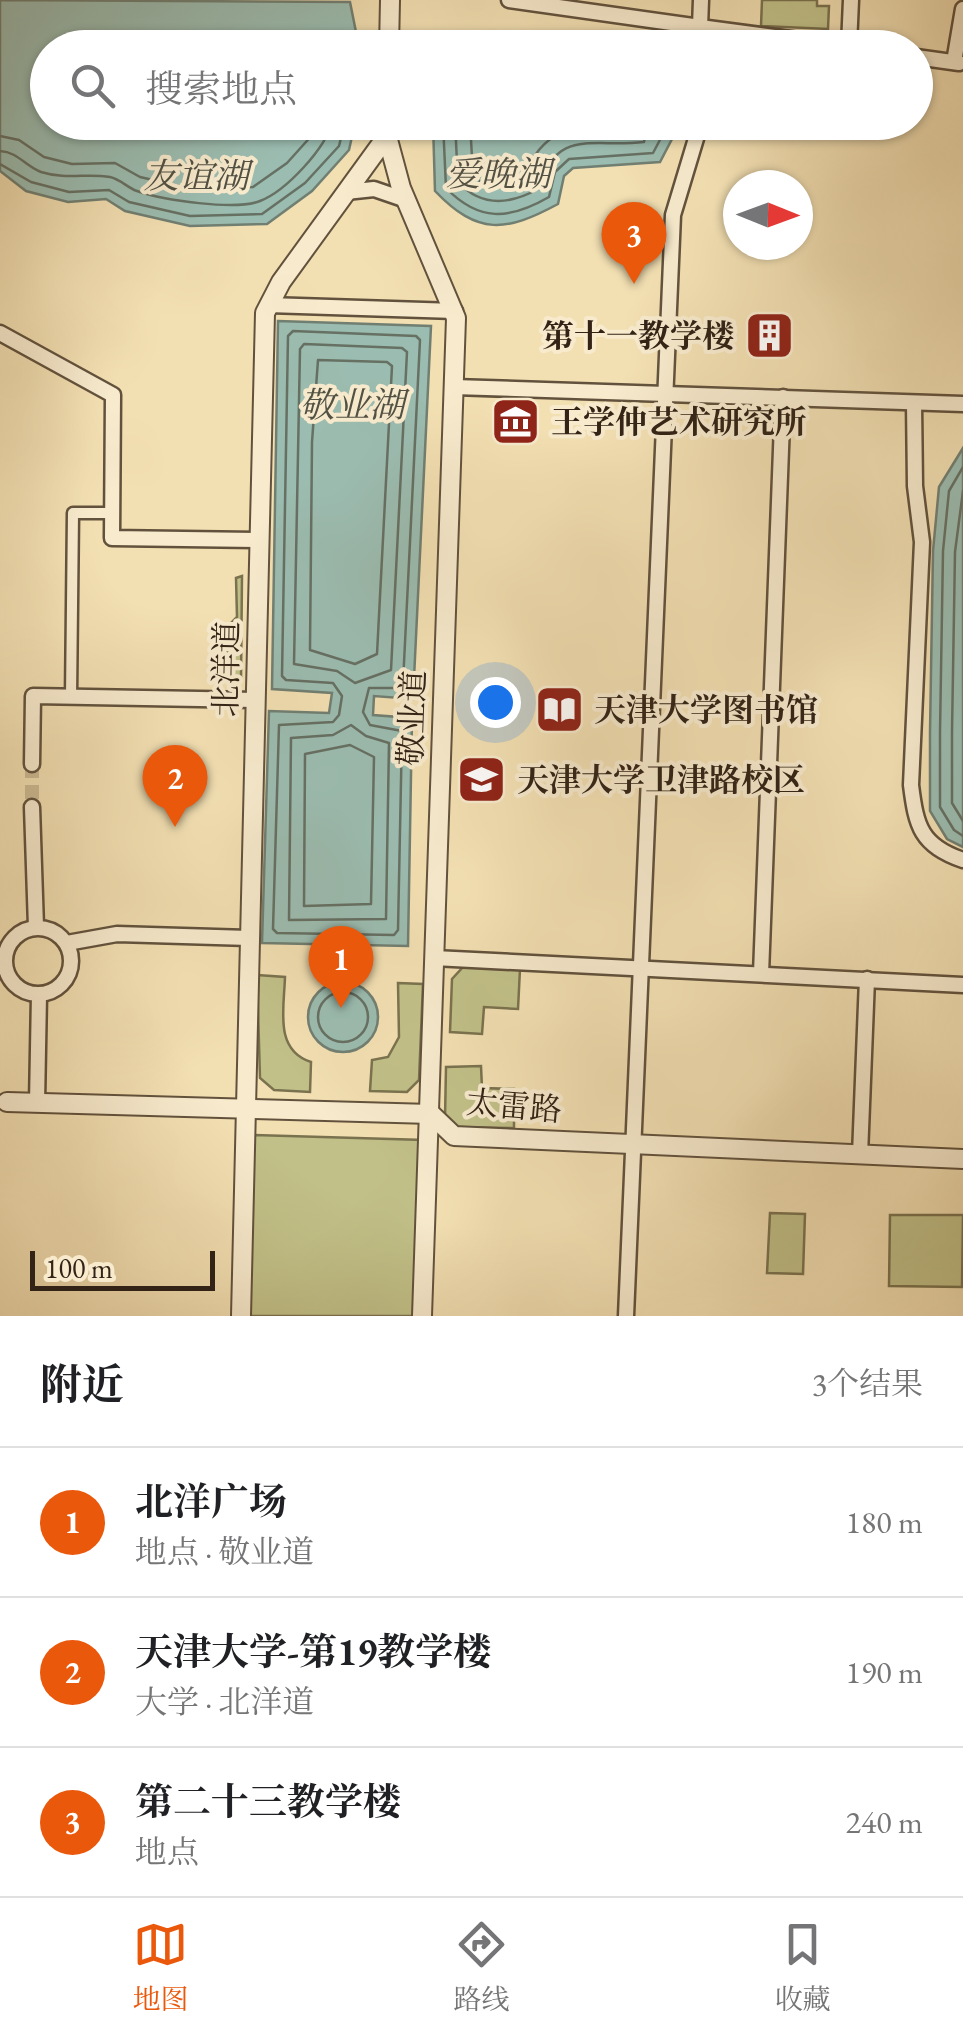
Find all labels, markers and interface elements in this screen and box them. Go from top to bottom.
search box [30,30,933,140]
icon: search [65,58,120,113]
text: 搜索地点 [145,64,297,113]
water label: 爱晚湖 [445,151,556,196]
water label: 友谊湖 [143,153,254,198]
north arrow [723,170,813,260]
pin: 3 [602,202,666,284]
building icon: 第十一教学楼 [743,310,795,362]
place label: 第十一教学楼 [542,315,734,357]
water label: 敬业湖 [299,382,410,427]
museum icon: 王学仲艺术研究所 [490,396,542,448]
place label: 王学仲艺术研究所 [551,401,807,443]
street label: 北洋道 [204,621,248,717]
street label: 敬业道 [389,669,435,767]
your location [470,677,521,728]
library icon: 天津大学图书馆 [533,684,585,736]
place label: 天津大学图书馆 [594,689,818,731]
pin: 2 [142,744,208,827]
school or university icon: 天津大学卫津路校区 [456,754,508,806]
place label: 天津大学卫津路校区 [517,759,805,801]
pin: 1 [308,926,374,1008]
street label: 太雷路 [464,1081,564,1131]
scale bar [30,1246,215,1290]
text: 100 m [45,1250,113,1286]
text: 附近 [40,1357,124,1412]
text: 3个结果 [812,1363,923,1405]
text: 北洋广场 [135,1477,287,1526]
text: 1 [64,1501,81,1543]
text: 180 m [846,1501,923,1543]
text: 地点 · 敬业道 [135,1531,314,1573]
text: 天津大学-第19教学楼 [135,1627,491,1676]
text: 2 [64,1651,81,1693]
text: 190 m [846,1651,923,1693]
text: 大学 · 北洋道 [135,1681,314,1723]
text: 第二十三教学楼 [135,1777,401,1826]
text: 3 [64,1801,81,1843]
text: 240 m [846,1801,923,1843]
text: 地点 [135,1831,199,1873]
tab: 地图 [132,1917,189,2017]
tab: 路线 [453,1917,510,2017]
tab: 收藏 [774,1917,831,2017]

